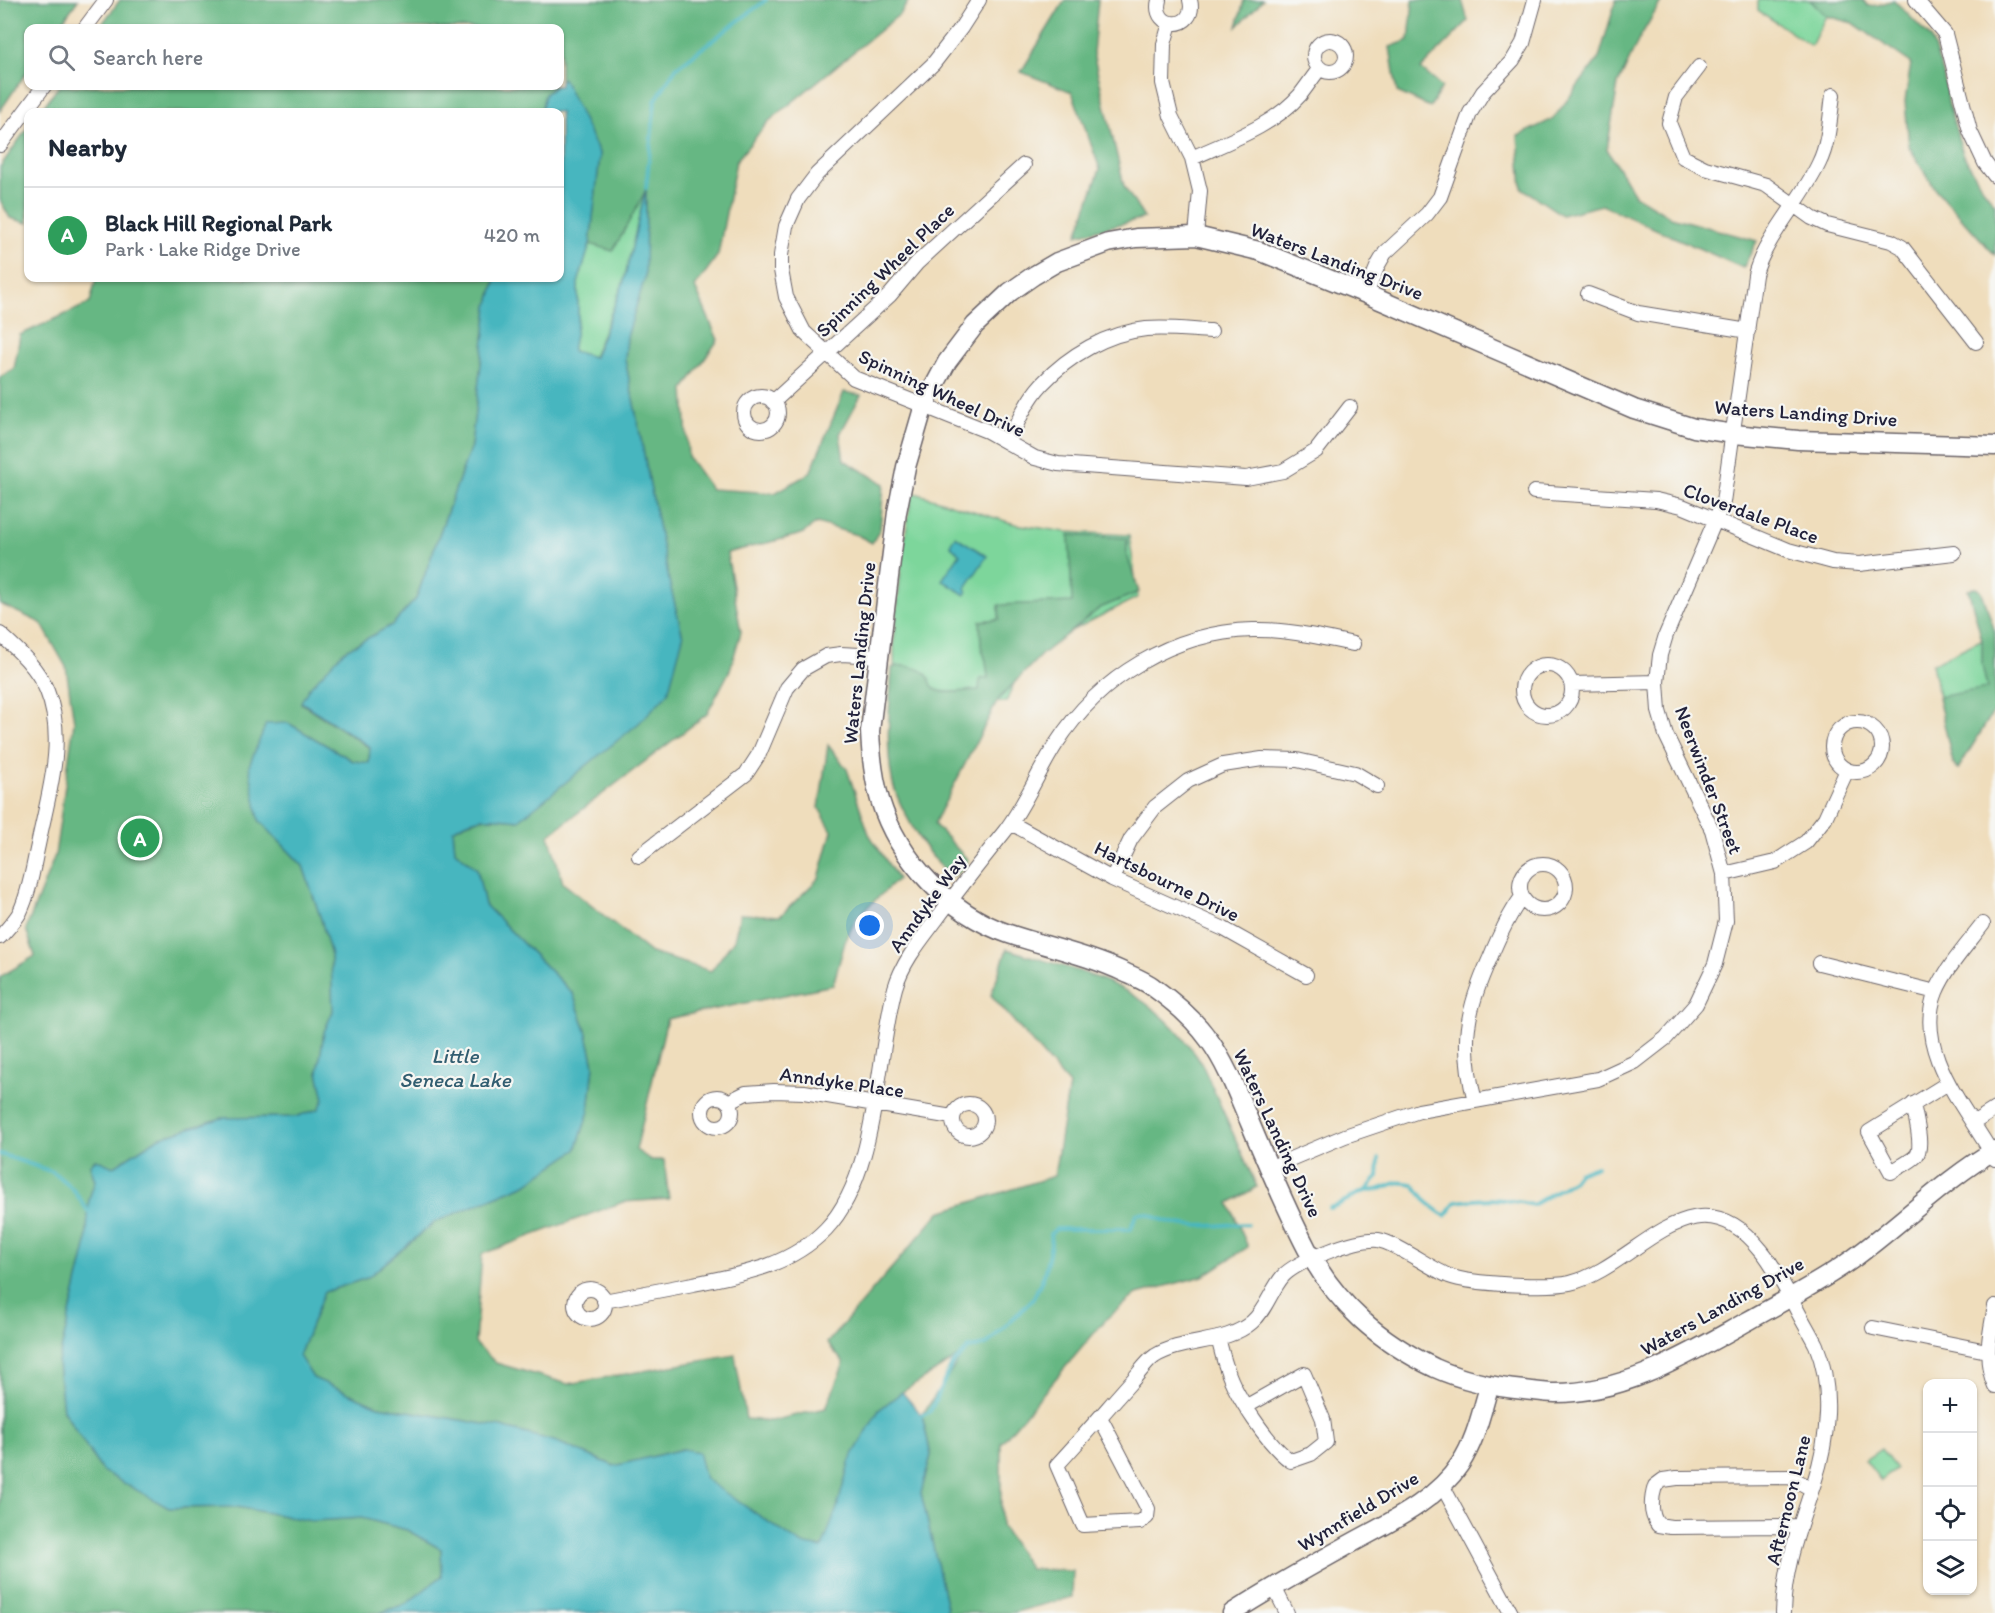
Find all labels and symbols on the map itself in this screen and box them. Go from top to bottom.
street label: Spinning Wheel Place [811,198,959,342]
street label: Waters Landing Drive [1247,217,1427,305]
street label: Spinning Wheel Drive [855,344,1029,442]
street label: Waters Landing Drive [1714,395,1898,431]
street label: Cloverdale Place [1680,477,1822,549]
street label: Waters Landing Drive [837,561,881,745]
street label: Neerwinder Street [1670,703,1748,858]
pin: A [120,816,160,860]
street label: Hartsbourne Drive [1091,835,1243,927]
street label: Anndyke Way [883,849,971,957]
your location [855,911,884,940]
water label: Little Seneca Lake [399,1043,512,1092]
street label: Waters Landing Drive [1228,1045,1328,1221]
street label: Anndyke Place [778,1061,906,1103]
street label: Waters Landing Drive [1636,1251,1808,1361]
street label: Afternoon Lane [1760,1433,1816,1567]
street label: Wynnfield Drive [1293,1466,1423,1556]

